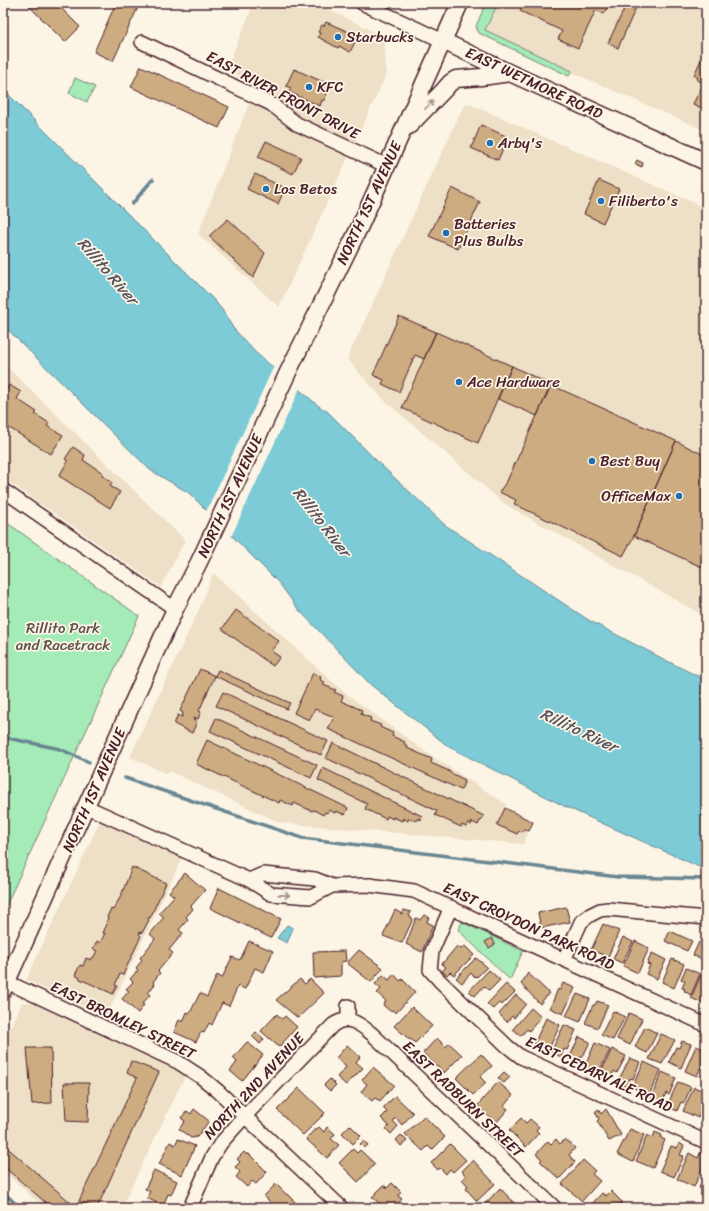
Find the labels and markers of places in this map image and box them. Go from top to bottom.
place label: Starbucks [346,24,414,50]
marker: Starbucks [333,32,343,42]
place label: KFC [317,74,343,100]
marker: KFC [304,82,314,92]
place label: Arby's [497,130,542,156]
marker: Arby's [485,138,495,148]
place label: Los Betos [274,176,338,202]
marker: Los Betos [261,184,271,194]
place label: Filiberto's [609,188,678,214]
marker: Filiberto's [596,196,606,206]
place label: Batteries Plus Bulbs [454,211,523,254]
marker: Batteries Plus Bulbs [441,228,451,238]
place label: Ace Hardware [466,369,560,395]
marker: Ace Hardware [454,377,464,387]
place label: Best Buy [600,448,660,474]
marker: Best Buy [587,456,597,466]
place label: OfficeMax [601,483,671,509]
marker: OfficeMax [674,491,684,501]

